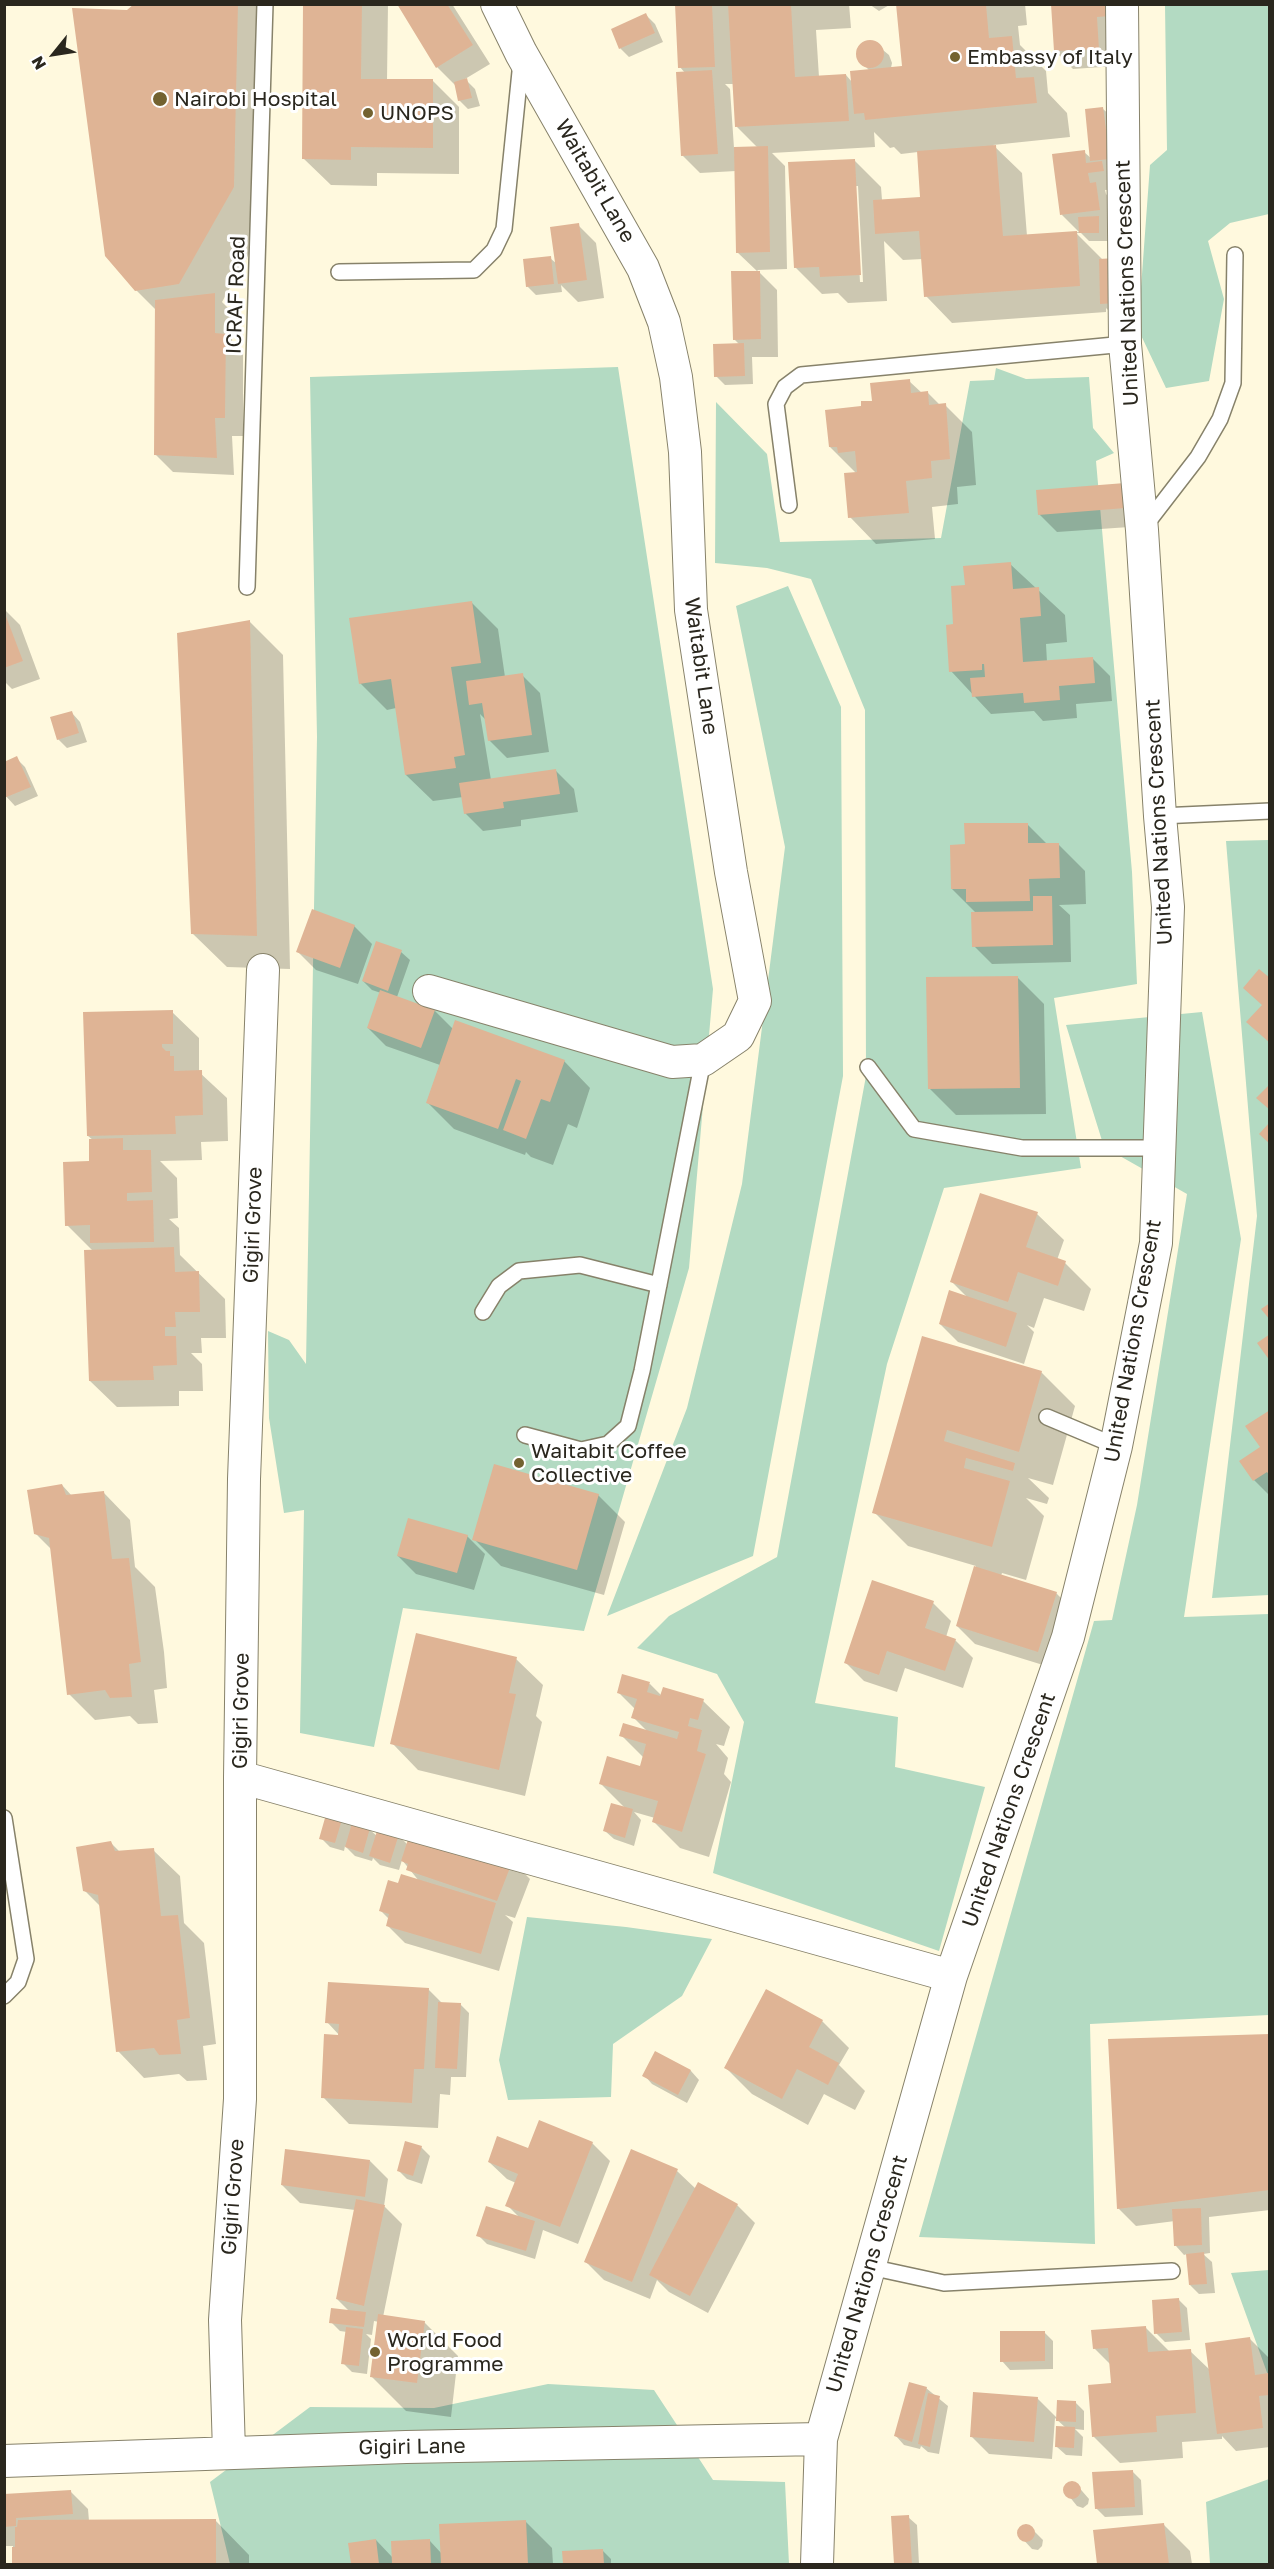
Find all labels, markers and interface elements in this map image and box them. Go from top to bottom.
north arrow [24,24,84,84]
place label: Embassy of Italy [967,44,1133,70]
marker: Embassy of Italy [948,50,962,64]
text: N [27,53,50,73]
place label: Nairobi Hospital [174,86,337,112]
marker: Nairobi Hospital [151,90,169,108]
place label: UNOPS [380,100,454,126]
marker: UNOPS [361,106,375,120]
street label: Waitabit Lane [549,115,641,247]
street label: United Nations Crescent [1110,159,1144,407]
street label: ICRAF Road [221,235,251,355]
street label: Waitabit Lane [679,596,723,736]
street label: United Nations Crescent [1140,698,1178,946]
street label: Gigiri Grove [238,1166,268,1284]
street label: United Nations Crescent [1099,1217,1167,1465]
place label: Waitabit Coffee Collective [531,1438,687,1488]
marker: Waitabit Coffee Collective [512,1456,526,1470]
street label: Gigiri Grove [227,1653,255,1769]
street label: United Nations Crescent [957,1689,1061,1931]
street label: Gigiri Grove [216,2138,250,2256]
street label: United Nations Crescent [821,2152,913,2396]
place label: World Food Programme [387,2327,503,2377]
marker: World Food Programme [368,2345,382,2359]
street label: Gigiri Lane [358,2433,466,2461]

